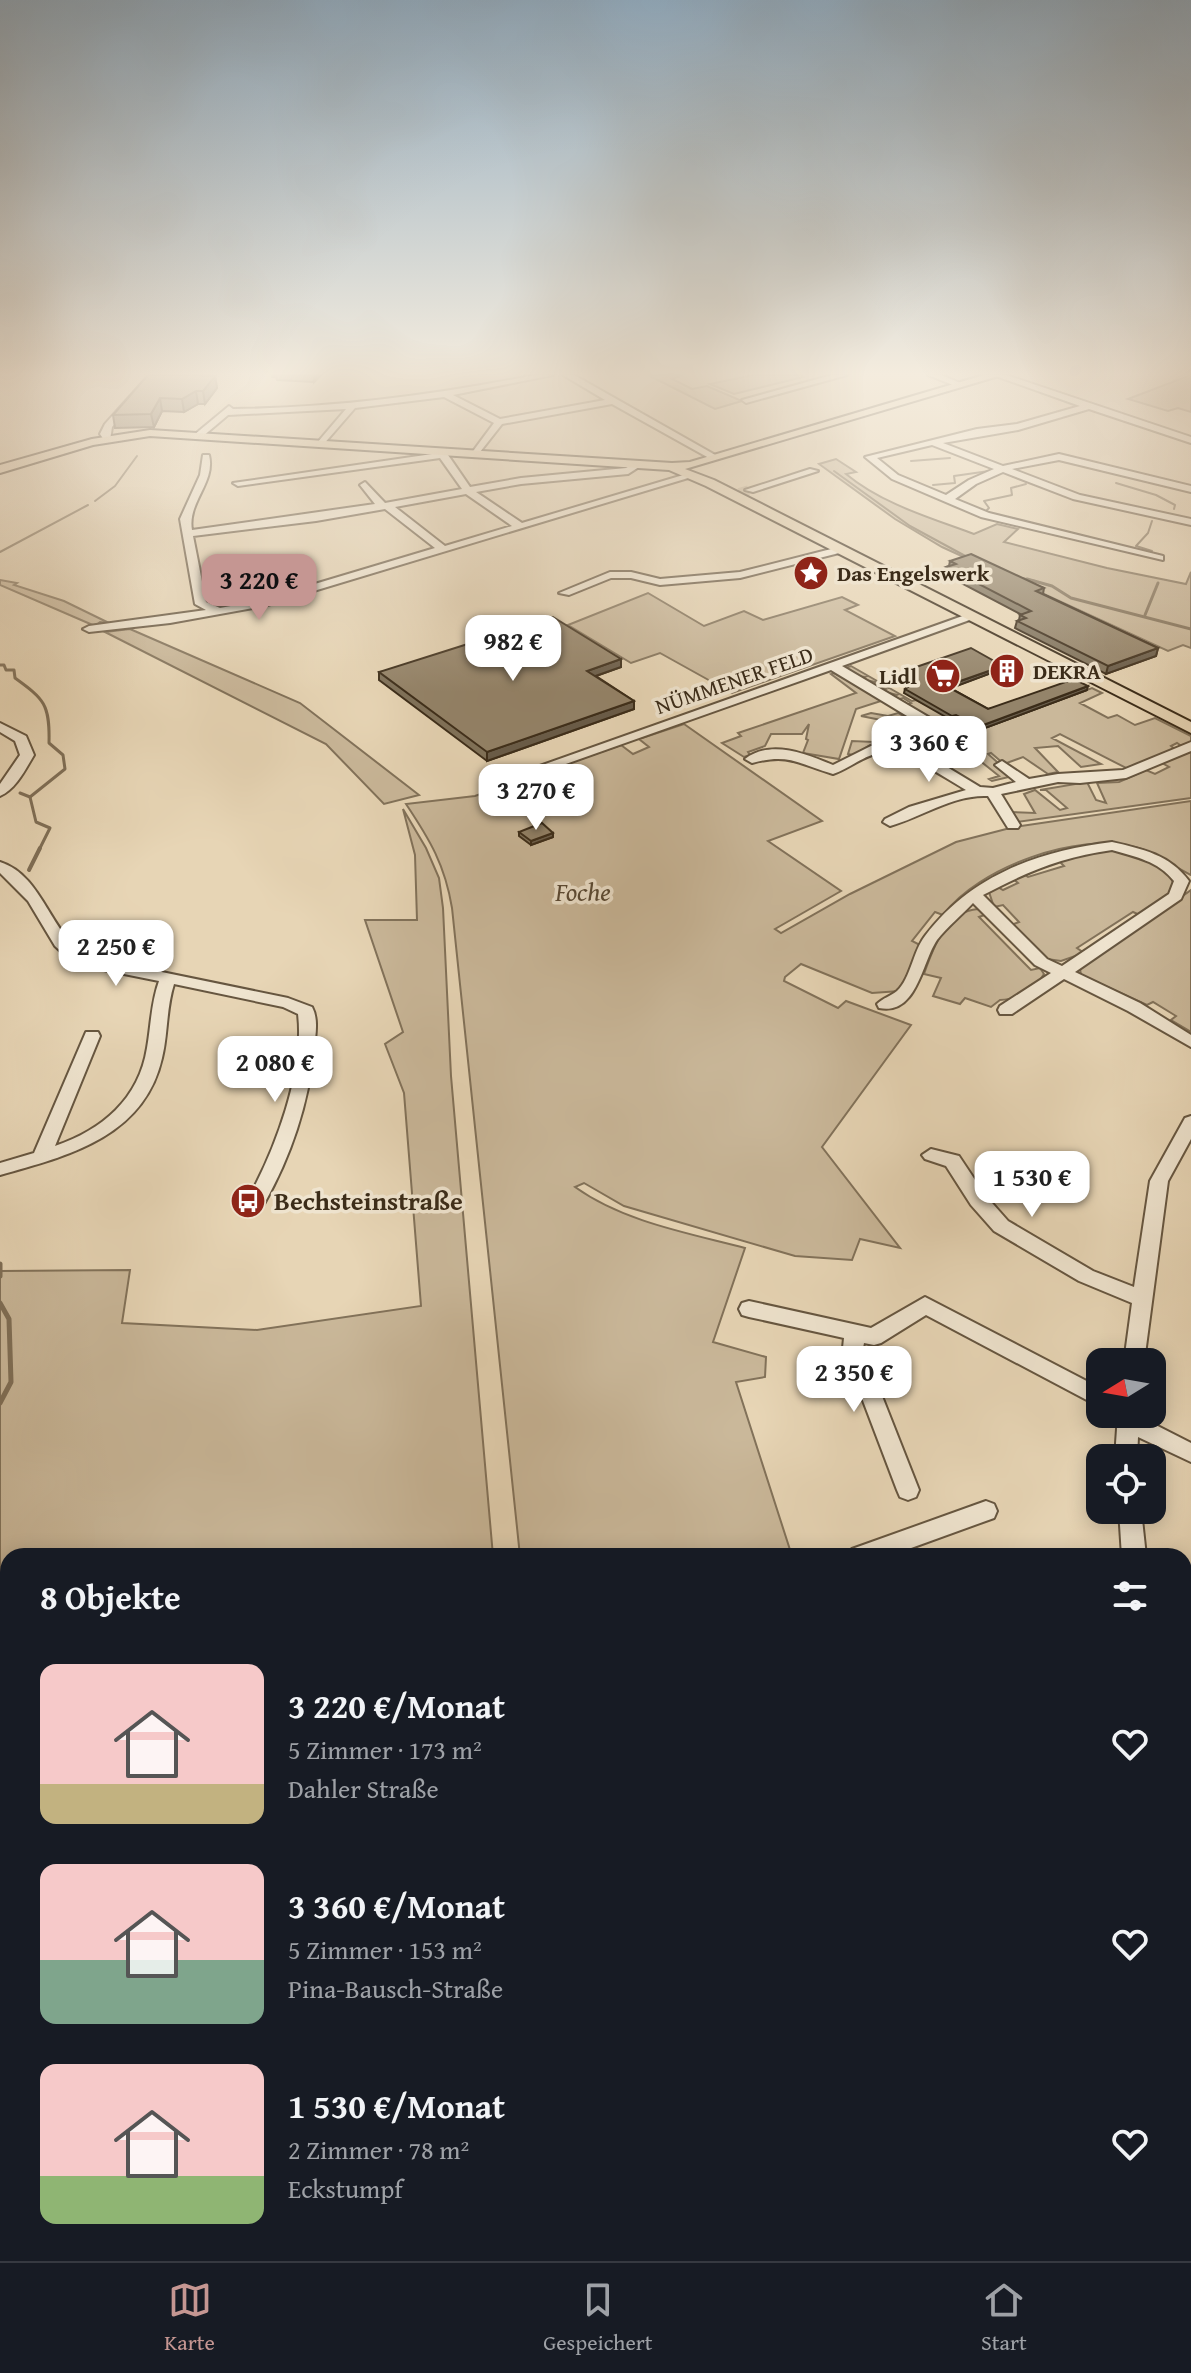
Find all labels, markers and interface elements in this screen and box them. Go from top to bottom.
pin: 3 220 € [185,554,333,622]
place icon: Das Engelswerk [792,554,830,592]
place label: Das Engelswerk [837,557,990,589]
text: 3 220 € [220,560,298,599]
pin: 982 € [457,615,569,683]
text: 982 € [483,621,543,660]
street label: NÜMMENER FELD [651,638,817,722]
building icon: DEKRA [988,652,1026,690]
place label: DEKRA [1033,655,1101,687]
supermarket icon: Lidl [924,657,962,695]
place label: Lidl [879,660,917,692]
pin: 3 360 € [855,716,1003,784]
text: 3 360 € [890,722,968,761]
pin: 3 270 € [462,764,610,832]
text: 3 270 € [497,770,575,809]
park label: Foche [554,872,611,911]
pin: 2 250 € [42,920,190,988]
text: 2 250 € [77,926,155,965]
pin: 2 080 € [201,1036,349,1104]
text: 2 080 € [236,1042,314,1081]
pin: 1 530 € [958,1151,1106,1219]
text: 1 530 € [993,1157,1071,1196]
place label: Bechsteinstraße [274,1181,463,1220]
bus stop icon: Bechsteinstraße [229,1182,267,1220]
pin: 2 350 € [780,1346,928,1414]
north arrow [1086,1348,1166,1428]
map controls [1086,1348,1166,1524]
text: 2 350 € [815,1352,893,1391]
button: locate [1086,1444,1166,1524]
text: 8 Objekte [40,1572,181,1621]
icon: filters [1108,1574,1152,1618]
text: 3 220 €/Monat [288,1681,505,1730]
icon: home [104,1696,200,1792]
icon: heart [1108,1722,1152,1766]
text: 5 Zimmer · 173 m² [288,1730,482,1769]
text: Dahler Straße [288,1769,439,1808]
text: 3 360 €/Monat [288,1881,505,1930]
icon: home [104,1896,200,1992]
icon: heart [1108,1922,1152,1966]
text: 5 Zimmer · 153 m² [288,1930,482,1969]
text: Pina-Bausch-Straße [288,1969,503,2008]
text: 1 530 €/Monat [288,2081,505,2130]
icon: home [104,2096,200,2192]
icon: heart [1108,2122,1152,2166]
text: 2 Zimmer · 78 m² [288,2130,469,2169]
text: Eckstumpf [288,2169,403,2208]
tab: Karte [164,2278,215,2358]
tab: Gespeichert [543,2278,653,2358]
tab: Start [981,2278,1027,2358]

